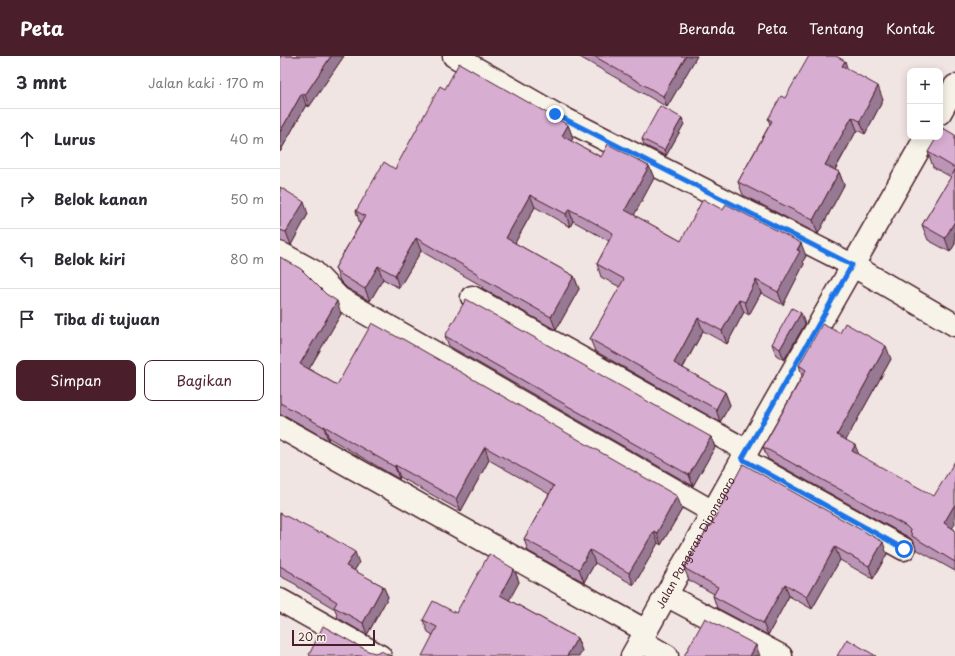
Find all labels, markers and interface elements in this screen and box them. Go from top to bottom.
text: Peta [20,14,64,42]
text: Beranda [678,18,735,39]
text: Peta [757,18,787,39]
text: Tentang [809,18,864,39]
text: Kontak [886,18,935,39]
map controls [907,68,943,140]
button: + [907,68,943,104]
text: 3 mnt [16,69,67,95]
text: Jalan kaki · 170 m [148,73,264,92]
button: − [907,104,943,140]
route end [546,105,564,123]
text: Lurus [54,127,95,150]
icon: ahead [16,128,38,150]
text: 40 m [230,129,264,148]
text: Belok kanan [54,187,148,210]
icon: right [16,188,38,210]
text: 50 m [230,189,264,208]
text: Belok kiri [54,247,125,270]
icon: left [16,248,38,270]
text: 80 m [230,249,264,268]
text: Tiba di tujuan [54,307,160,330]
icon: arrive [16,308,38,330]
button: Simpan [16,360,136,401]
button: Bagikan [144,360,264,401]
street label: Jalan Pangeran Diponegoro [651,473,739,611]
route start [895,540,913,558]
scale bar [292,628,375,647]
text: 20 m [298,628,326,645]

